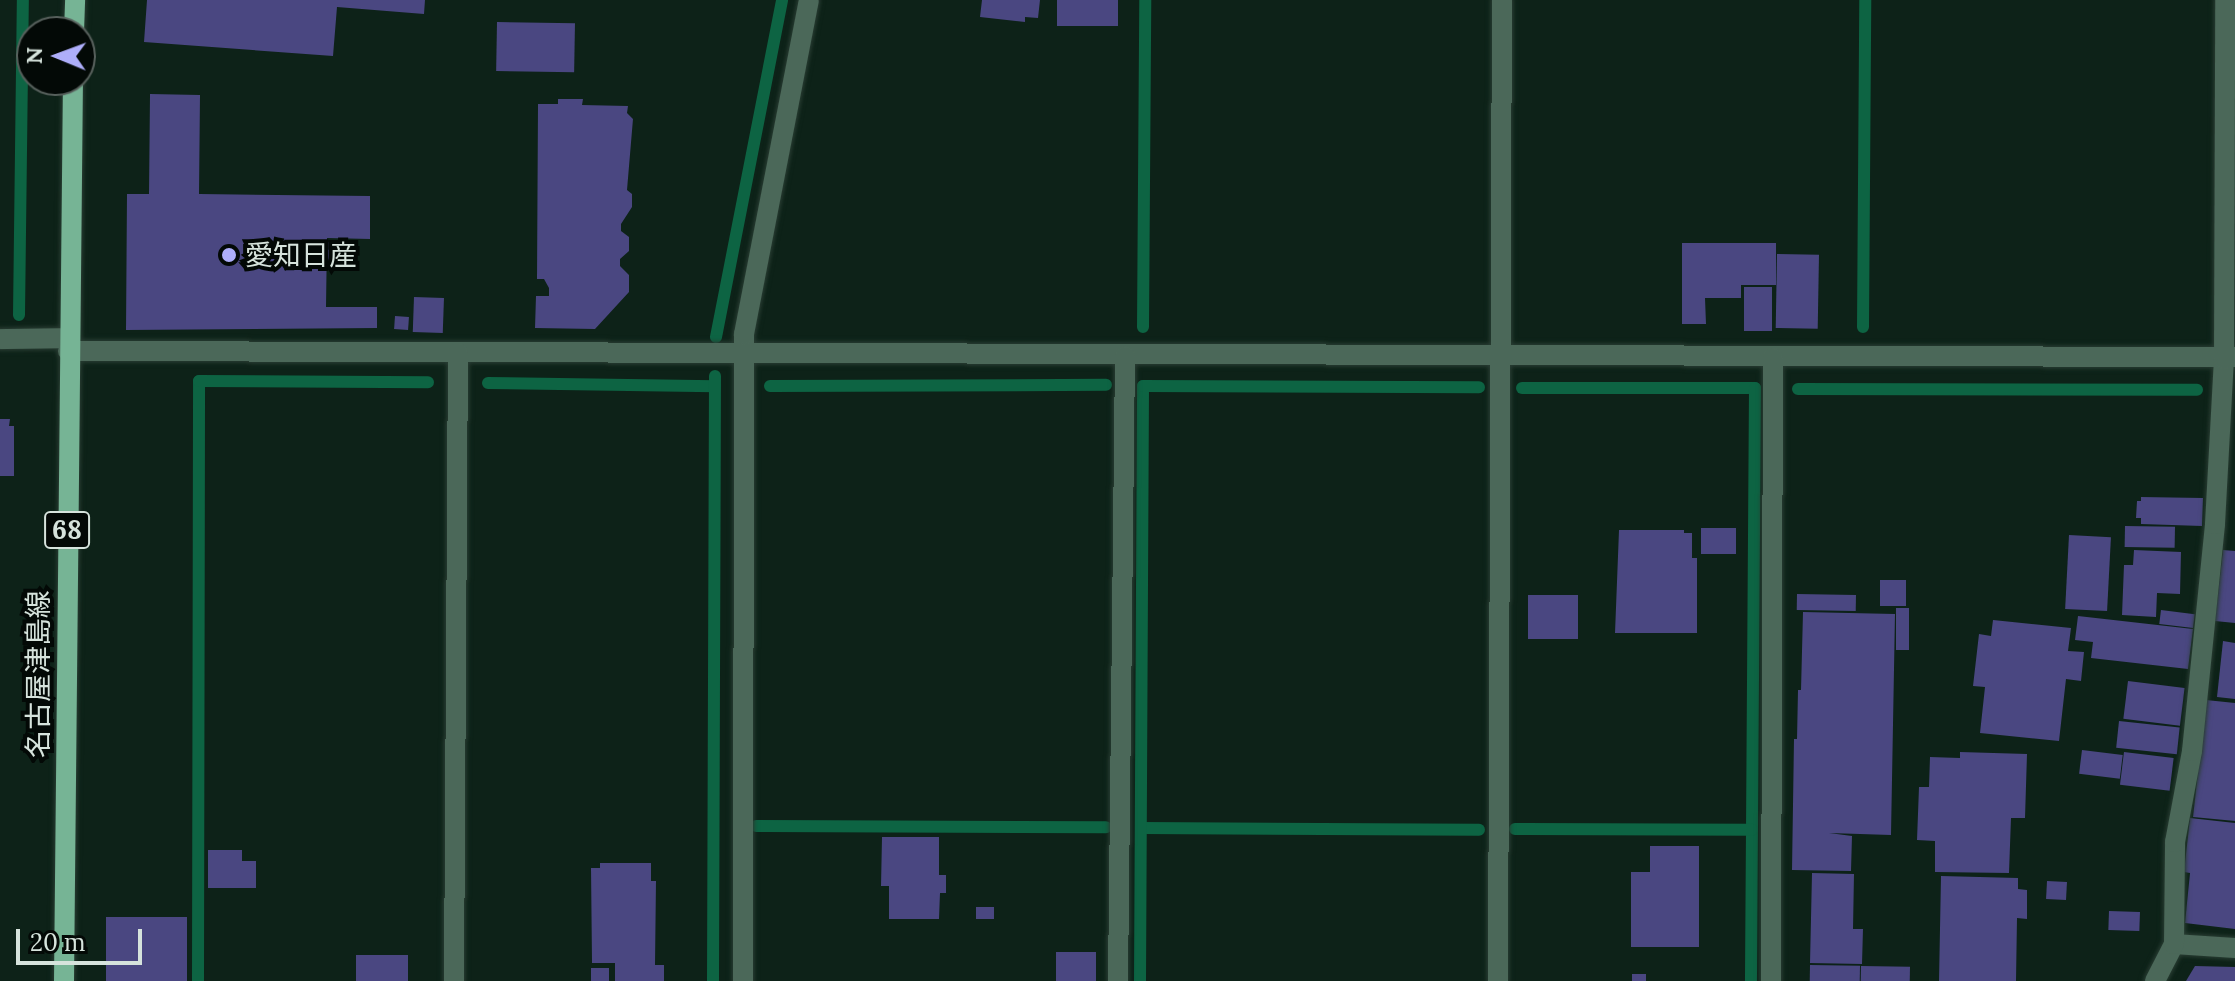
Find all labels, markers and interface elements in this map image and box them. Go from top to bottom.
north arrow [16,16,96,96]
text: N [20,47,48,64]
place label: 愛知日産 [245,238,357,272]
marker: 愛知日産 [220,246,238,264]
road number: 68 [43,508,91,552]
street label: 名古屋津島線 [21,590,55,758]
scale bar [20,913,146,963]
text: 20 m [30,927,86,958]

